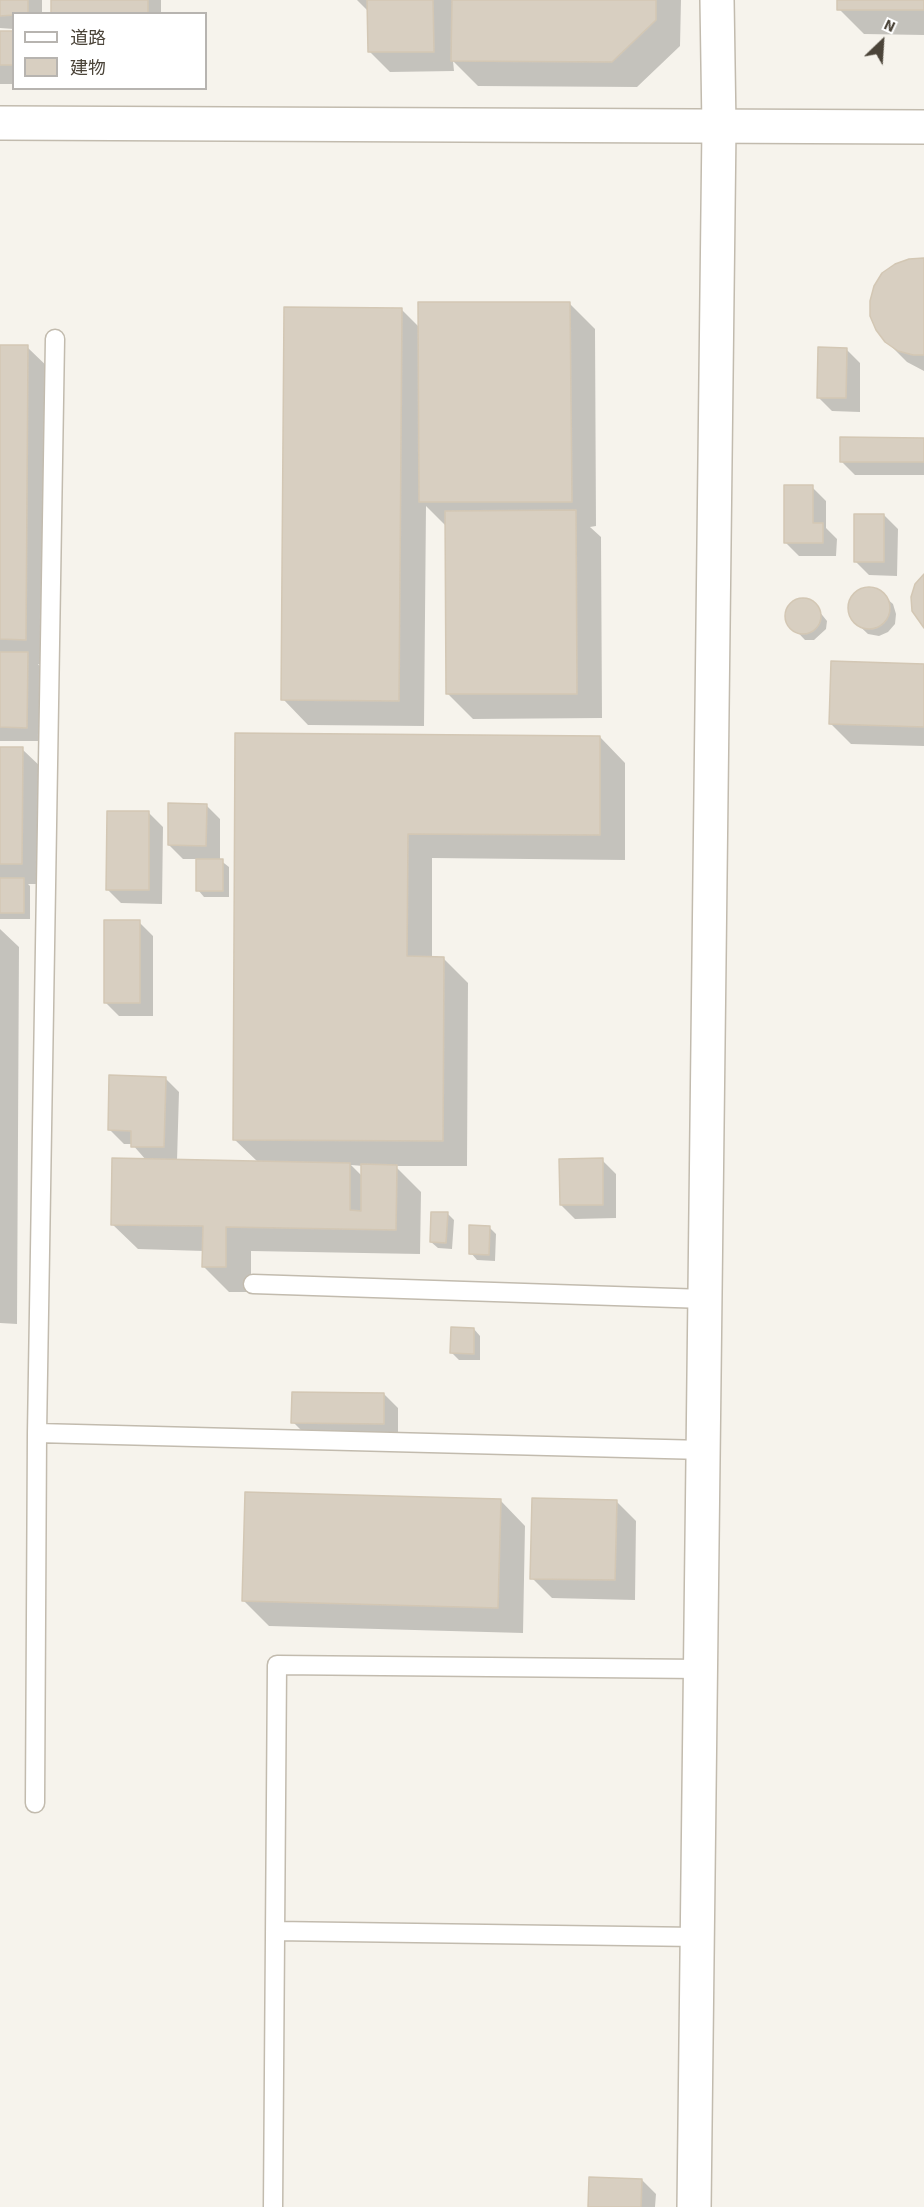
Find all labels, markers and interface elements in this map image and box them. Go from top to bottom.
legend [12,12,207,90]
north arrow [852,12,912,72]
text: N [880,13,899,38]
text: 道路 [70,26,106,51]
text: 建物 [70,56,106,81]

